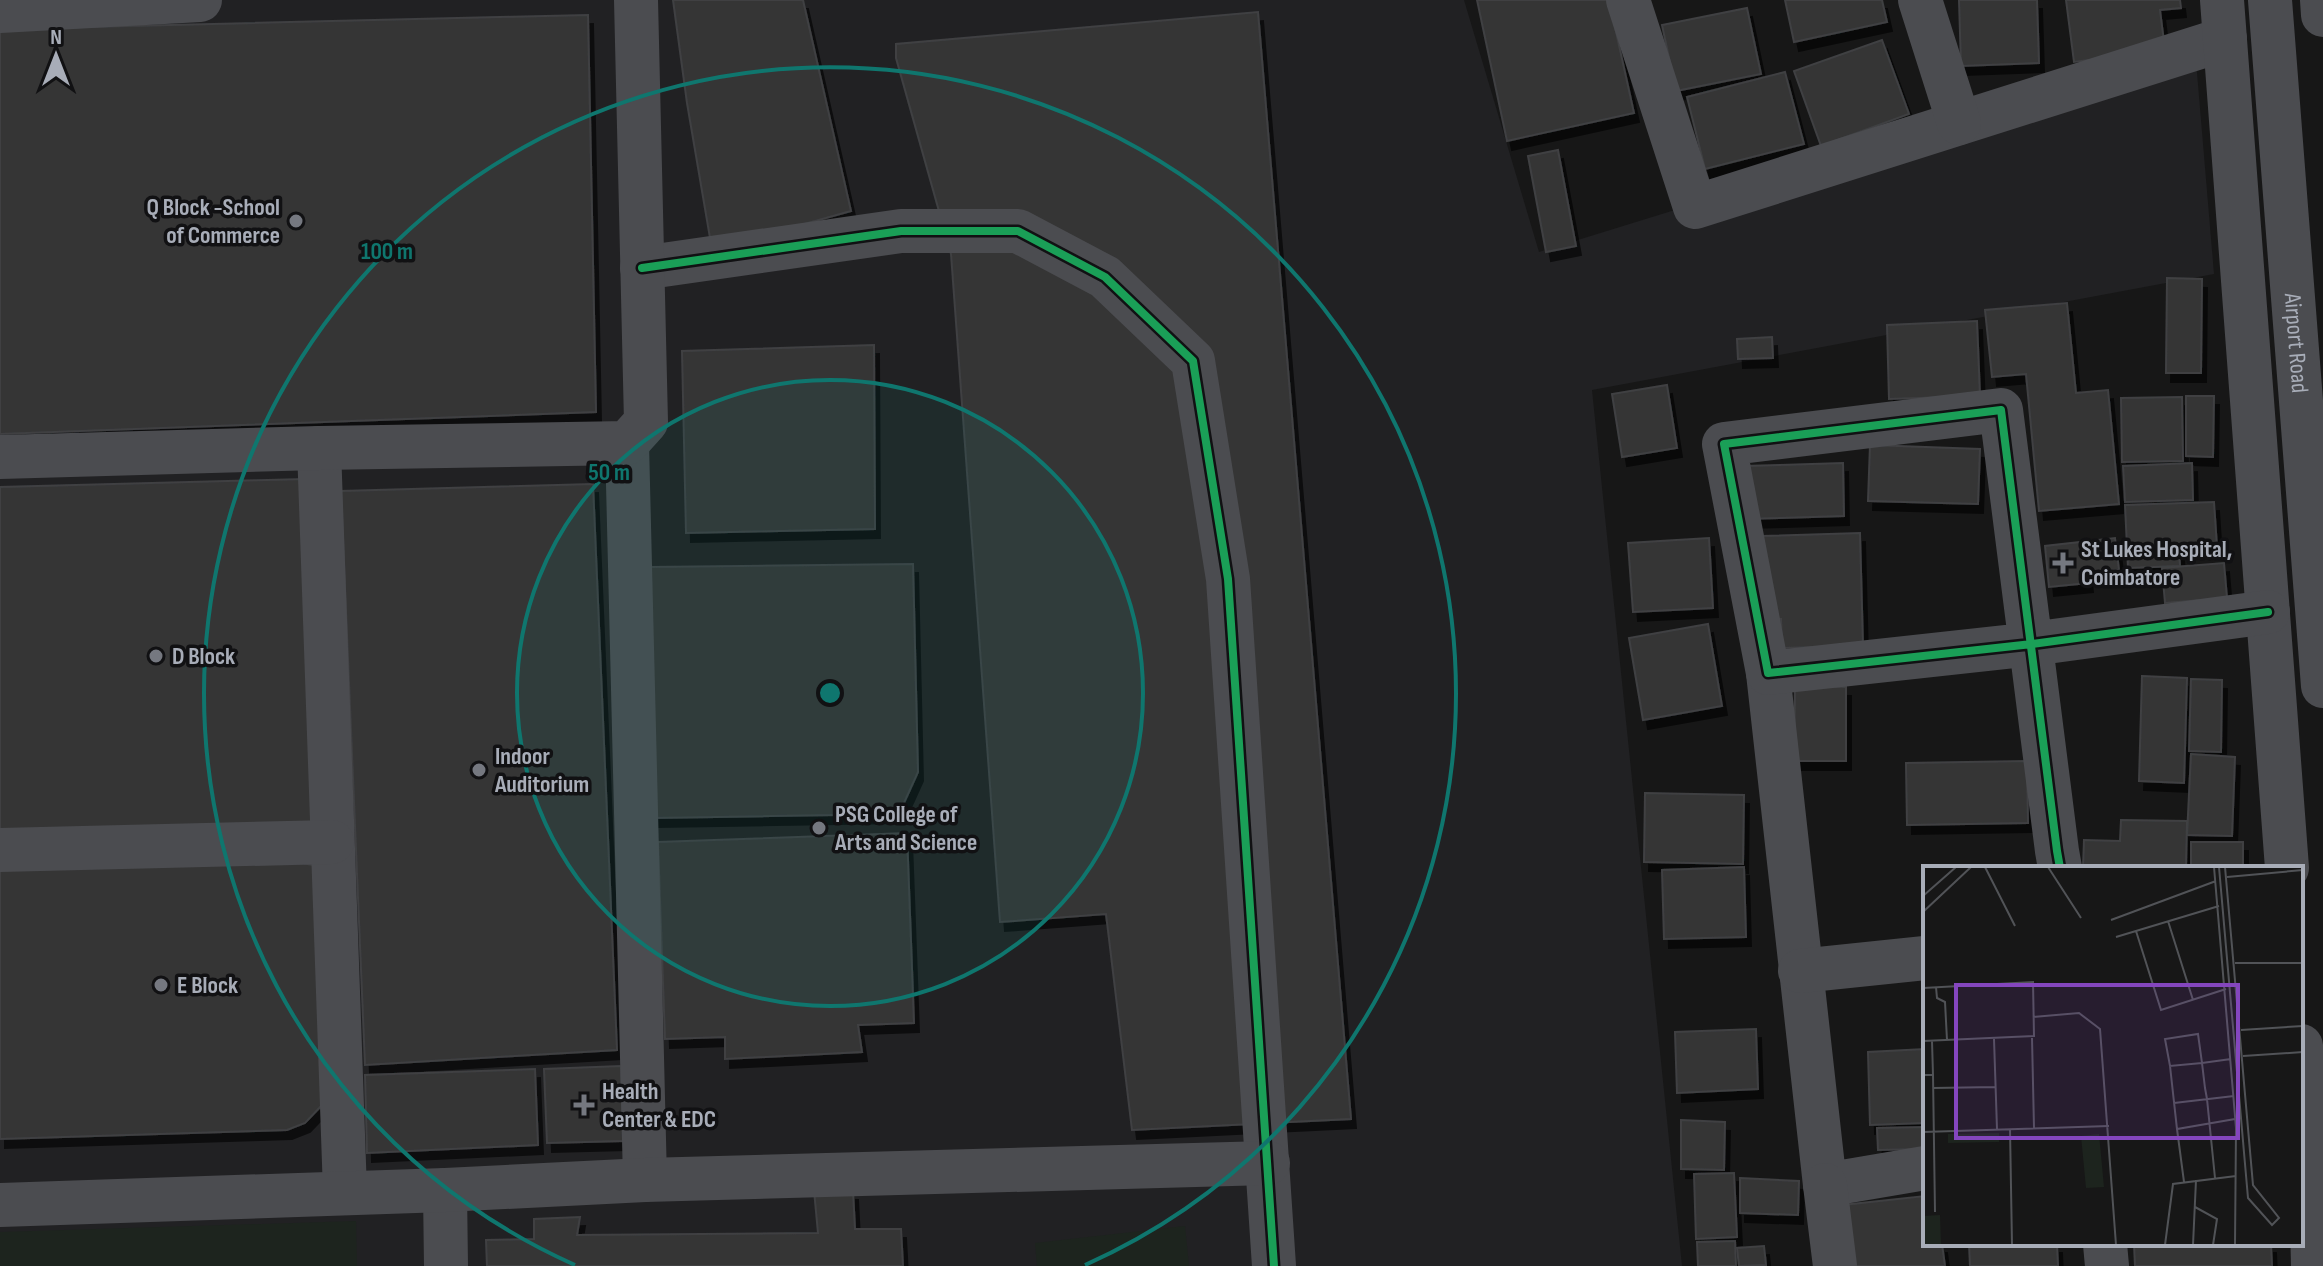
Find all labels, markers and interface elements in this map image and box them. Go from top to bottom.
north arrow [16,16,96,96]
text: N [50,24,62,51]
place label: Q Block -School of Commerce [147,193,280,250]
marker: Q Block -School of Commerce [287,212,305,230]
text: 100 m [361,237,413,266]
street label: Airport Road [2278,291,2315,394]
text: 50 m [588,458,630,487]
place label: St Lukes Hospital, Coimbatore [2081,535,2232,592]
marker: St Lukes Hospital, Coimbatore [2052,552,2074,574]
place label: D Block [172,642,235,671]
marker: D Block [147,647,165,665]
centre of rings [816,679,844,707]
place label: Indoor Auditorium [494,742,589,799]
marker: Indoor Auditorium [470,761,488,779]
place label: PSG College of Arts and Science [834,800,977,857]
marker: PSG College of Arts and Science [810,819,828,837]
inset map [1923,866,2303,1246]
place label: E Block [177,971,238,1000]
marker: E Block [152,976,170,994]
place label: Health Center & EDC [602,1077,716,1134]
marker: Health Center & EDC [573,1094,595,1116]

